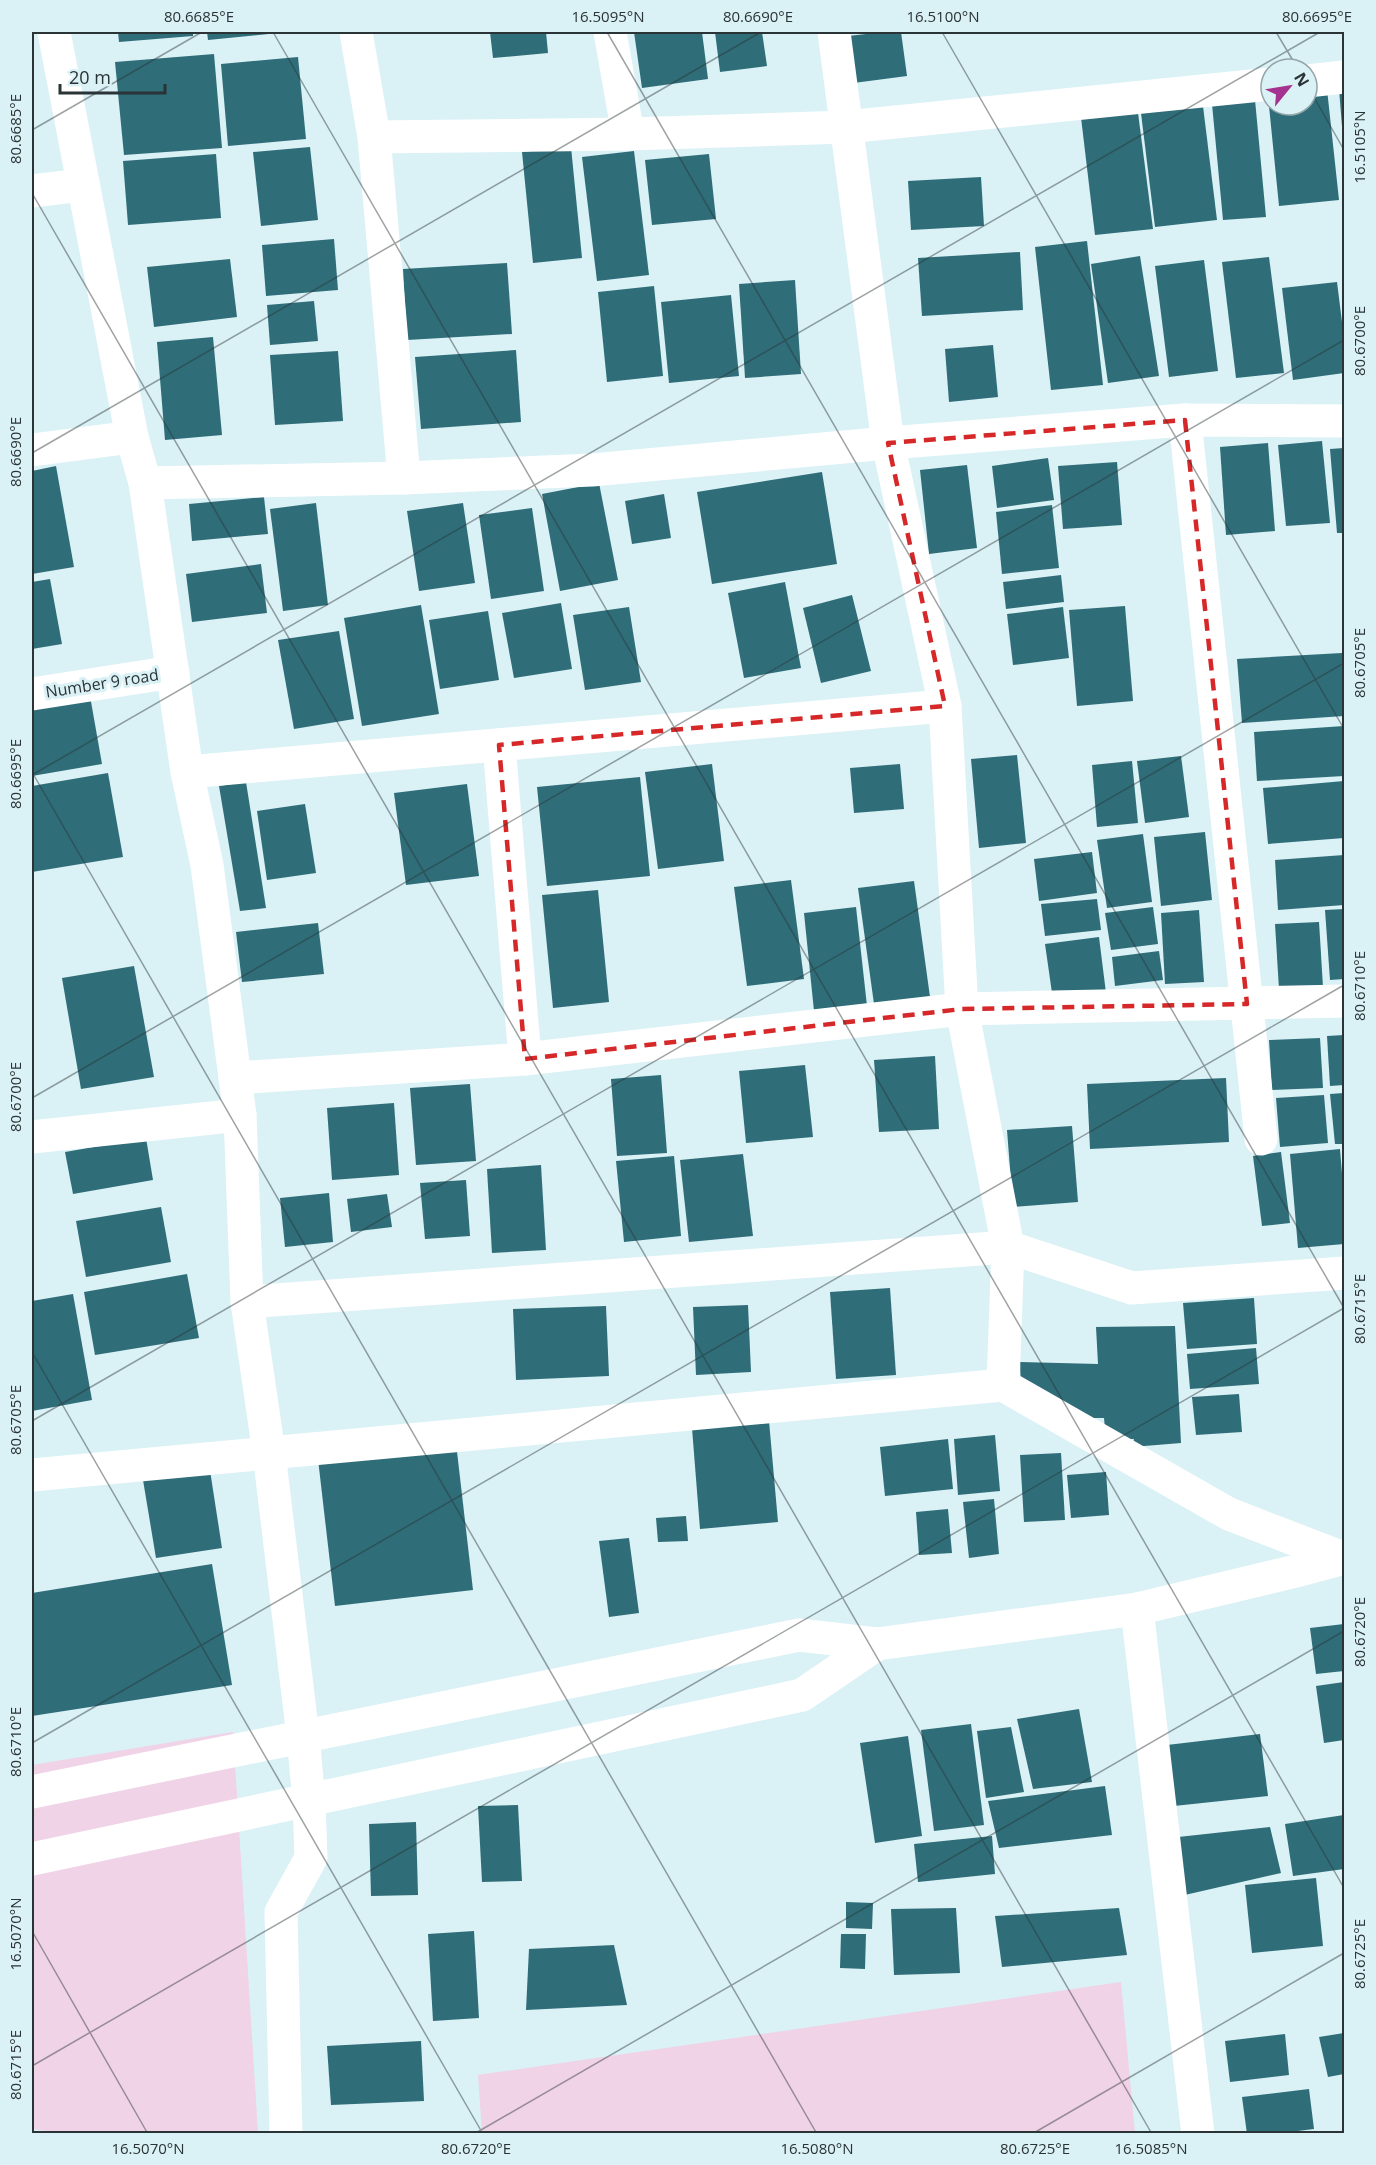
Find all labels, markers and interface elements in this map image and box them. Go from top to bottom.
text: 80.6685°E [164,6,234,26]
text: 16.5095°N [571,6,645,26]
text: 80.6690°E [723,6,793,26]
text: 16.5100°N [906,6,980,26]
text: 80.6695°E [1282,6,1352,26]
scale bar [60,57,165,95]
north arrow [1259,57,1319,117]
text: 20 m [69,65,111,89]
text: N [1289,68,1315,91]
text: 80.6685°E [5,94,25,164]
text: 16.5105°N [1349,110,1369,184]
text: 80.6700°E [1349,306,1369,376]
text: 80.6690°E [5,417,25,487]
text: 80.6705°E [1349,628,1369,698]
street label: Number 9 road [44,663,160,703]
text: 80.6695°E [5,739,25,809]
text: 80.6710°E [1349,951,1369,1021]
text: 80.6700°E [5,1062,25,1132]
text: 80.6715°E [1349,1274,1369,1344]
text: 80.6705°E [5,1385,25,1455]
text: 80.6720°E [1349,1597,1369,1667]
text: 80.6710°E [5,1707,25,1777]
text: 16.5070°N [5,1897,25,1971]
text: 80.6725°E [1349,1919,1369,1989]
text: 80.6715°E [5,2030,25,2100]
text: 16.5070°N [111,2138,185,2158]
text: 80.6720°E [441,2138,511,2158]
text: 16.5080°N [780,2138,854,2158]
text: 80.6725°E [1000,2138,1070,2158]
text: 16.5085°N [1114,2138,1188,2158]

